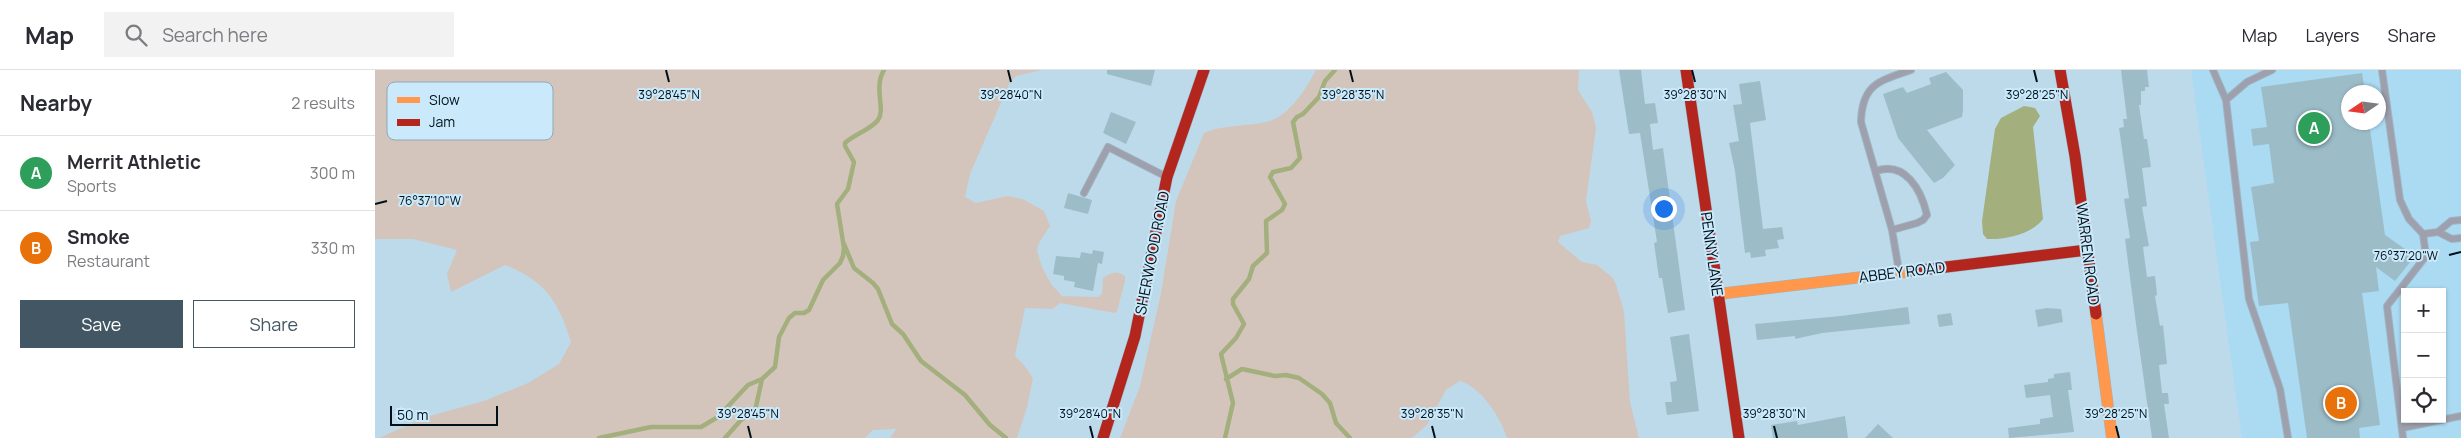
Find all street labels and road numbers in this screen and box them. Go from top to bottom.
street label: SHERWOOD ROAD [1130,189,1174,317]
street label: WARREN ROAD [2071,202,2105,306]
street label: PENNY LANE [1696,211,1728,297]
street label: ABBEY ROAD [1858,256,1946,288]

